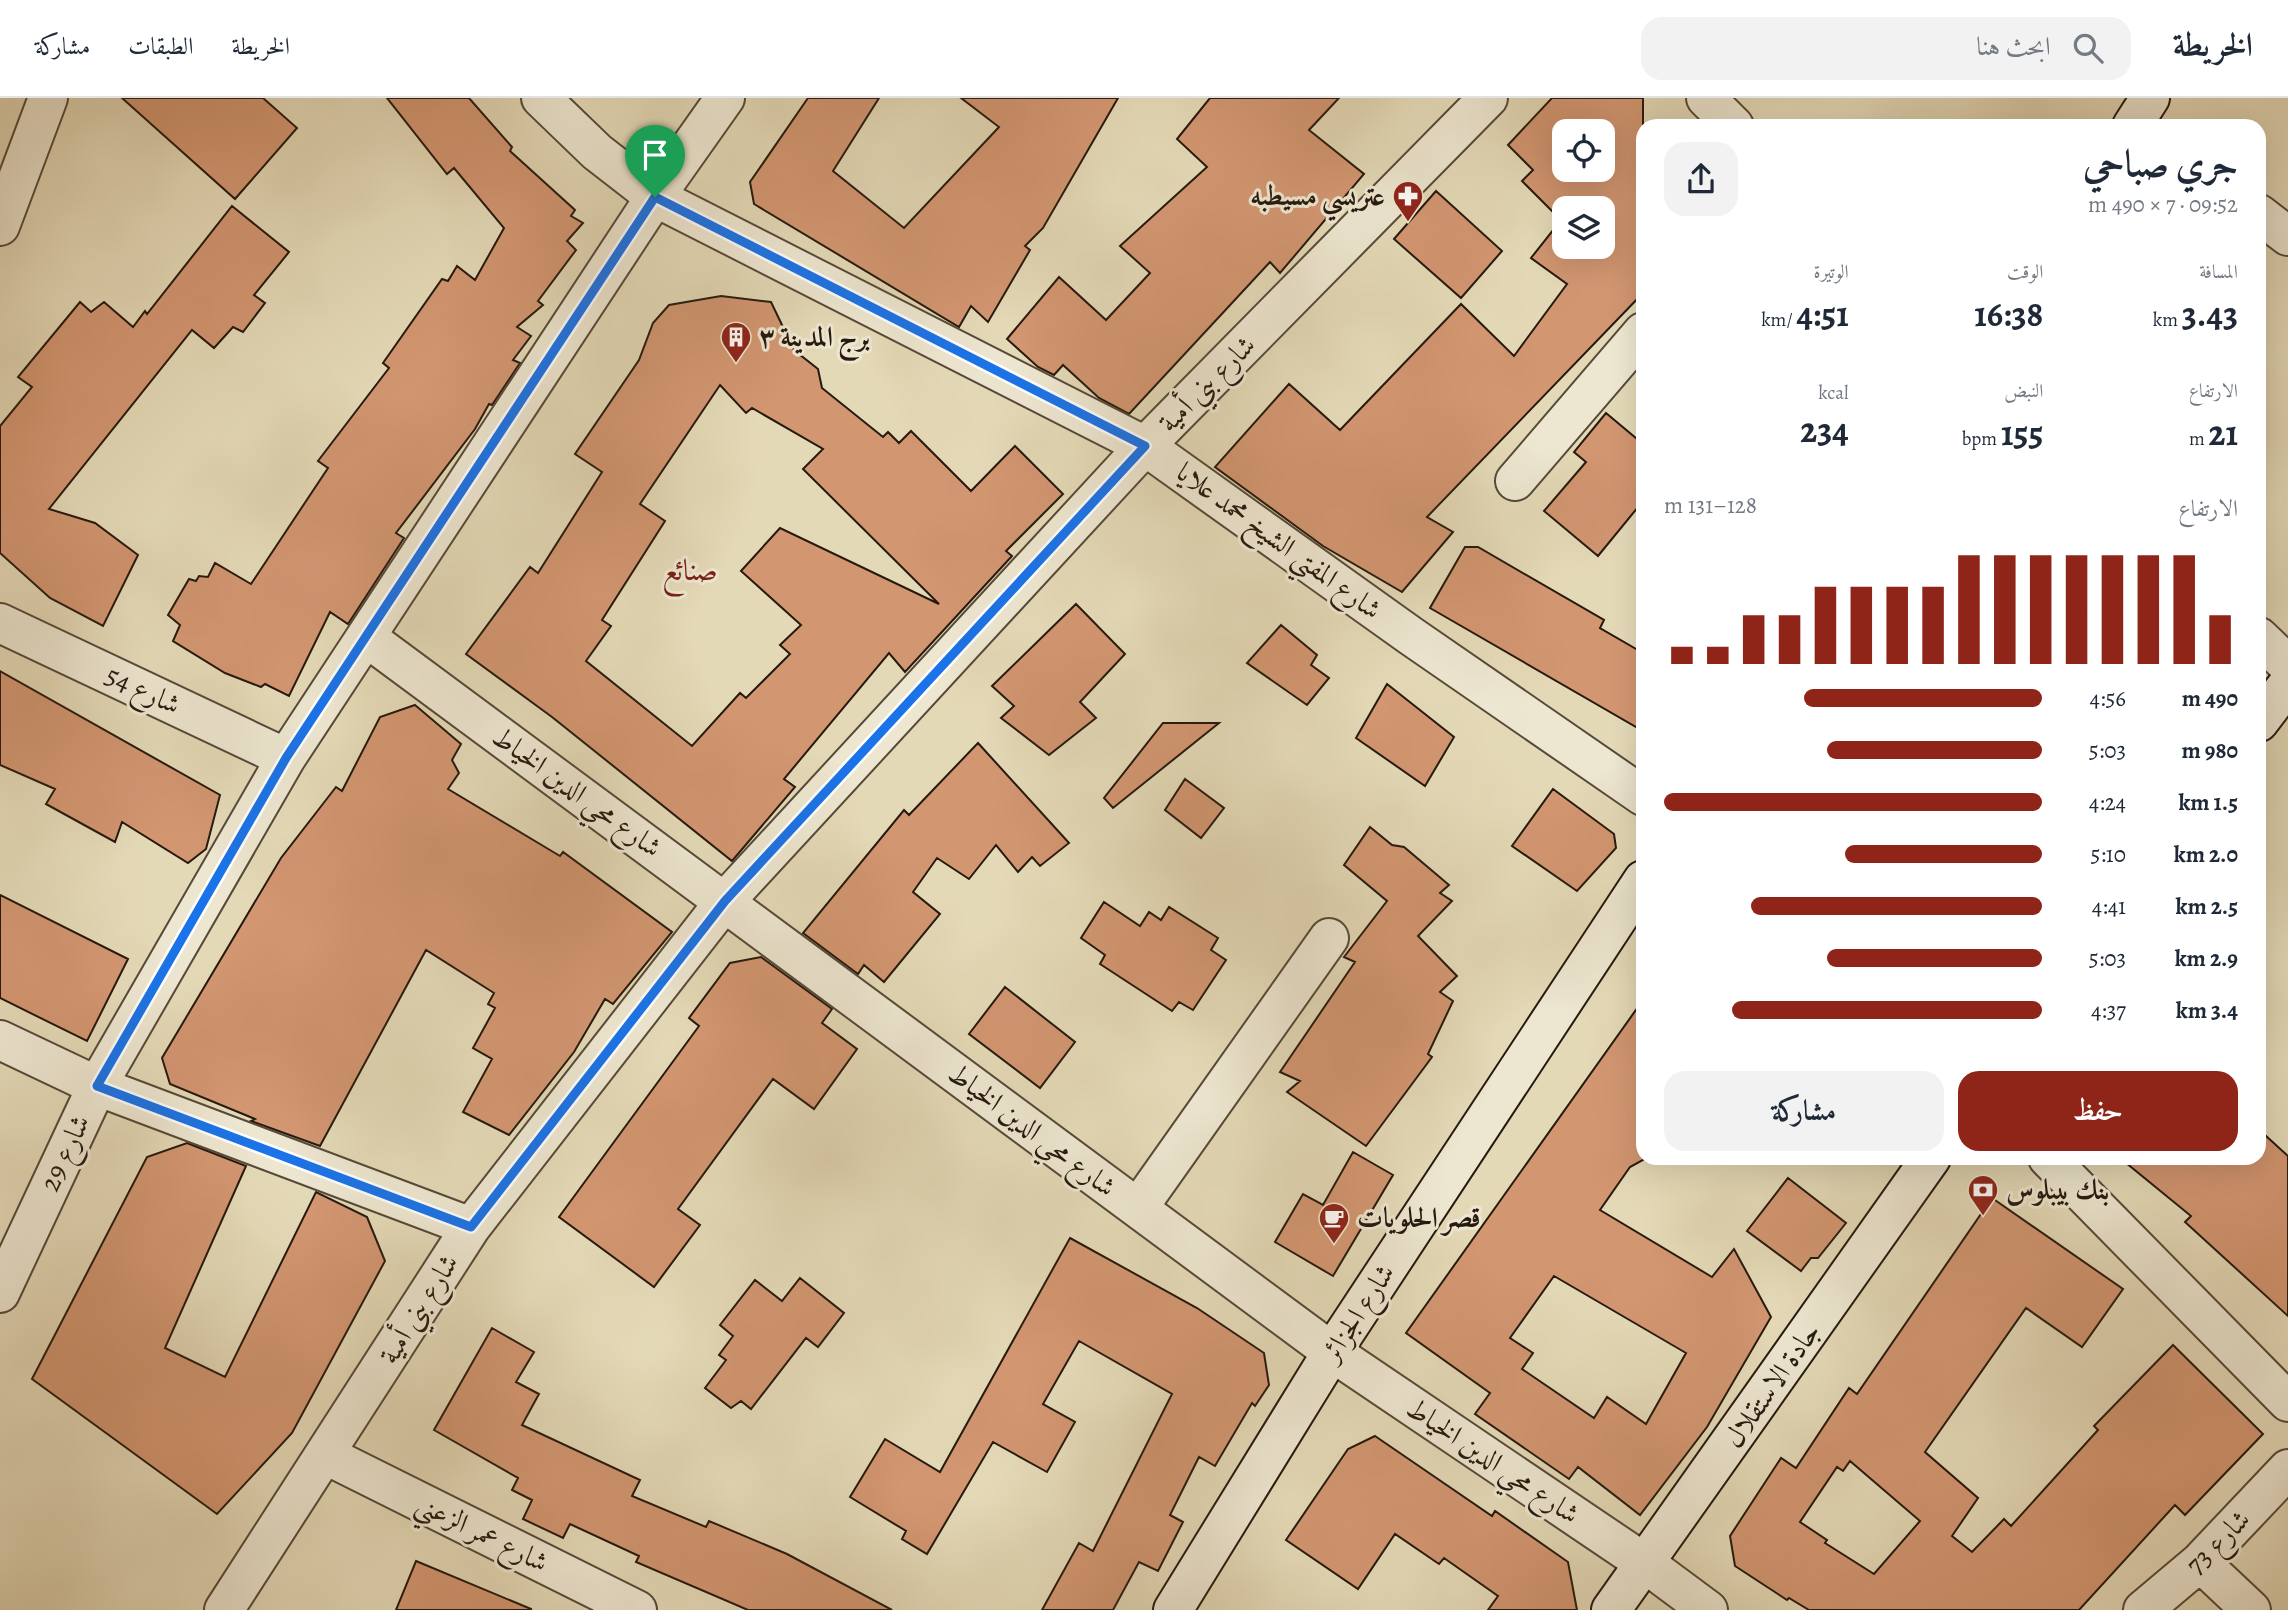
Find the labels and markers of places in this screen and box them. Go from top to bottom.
pin [625,125,685,197]
place label: عتريسي مسيطبه [1250,177,1385,222]
pharmacy icon: عتريسي مسيطبه [1391,179,1425,223]
place label: برج المدينة ٣ [759,318,870,362]
building icon: برج المدينة ٣ [719,320,753,364]
place label: بنك بيبلوس [2006,1171,2110,1209]
bank icon: بنك بيبلوس [1966,1173,2000,1217]
place label: قصر الحلويات [1357,1199,1481,1237]
cafe icon: قصر الحلويات [1317,1201,1351,1245]

